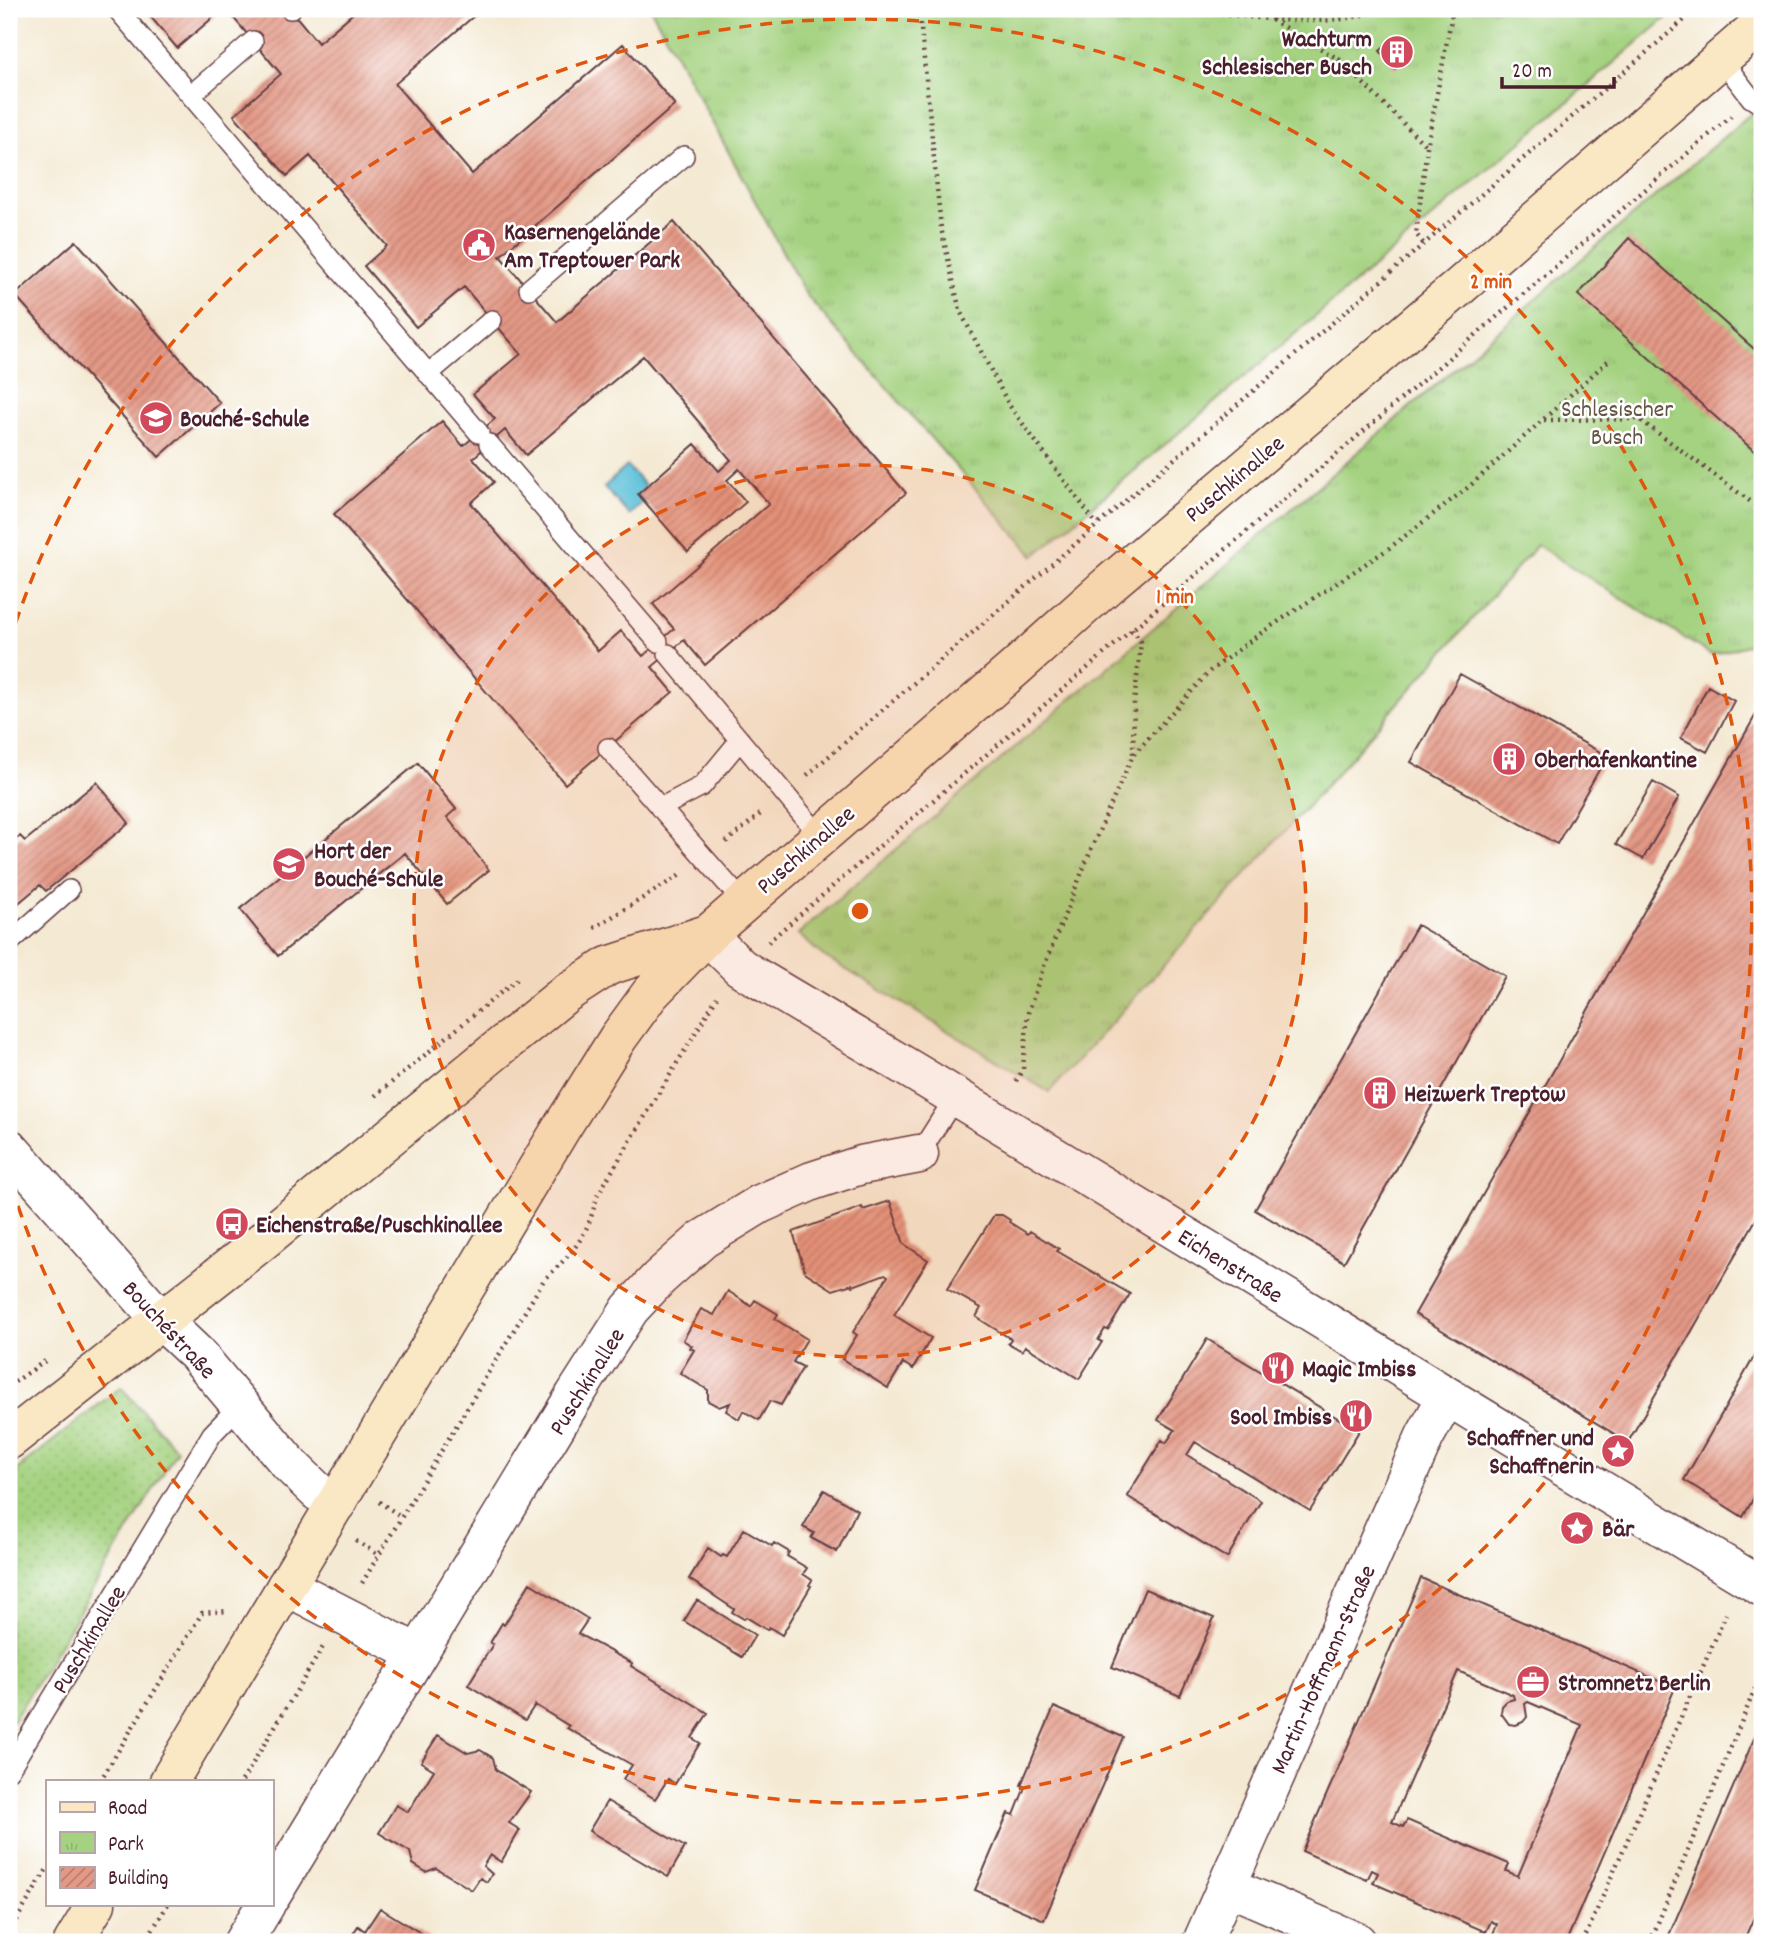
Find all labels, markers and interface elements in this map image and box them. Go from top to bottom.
place label: Wachturm Schlesischer Busch [1202,24,1372,86]
building icon: Wachturm Schlesischer Busch [1378,33,1416,71]
scale bar [1502,46,1614,90]
text: 20 m [1512,58,1552,88]
place label: Kasernengelände Am Treptower Park [504,217,680,279]
public building icon: Kasernengelände Am Treptower Park [460,226,498,264]
text: 2 min [1470,269,1512,299]
park label: Schlesischer Busch [1561,394,1673,456]
school or university icon: Bouché-Schule [137,399,175,437]
place label: Bouché-Schule [180,404,310,438]
street label: Puschkinallee [1179,428,1293,532]
text: 1 min [1156,584,1194,614]
building icon: Oberhafenkantine [1490,740,1528,778]
place label: Oberhafenkantine [1534,745,1697,779]
street label: Puschkinallee [750,799,864,904]
place label: Hort der Bouché-Schule [314,836,444,898]
school or university icon: Hort der Bouché-Schule [270,845,308,883]
centre of rings [848,899,872,923]
building icon: Heizwerk Treptow [1361,1074,1399,1112]
place label: Heizwerk Treptow [1404,1079,1566,1113]
bus stop icon: Eichenstraße/Puschkinallee [213,1205,251,1243]
place label: Eichenstraße/Puschkinallee [256,1210,503,1244]
street label: Eichenstraße [1170,1222,1289,1313]
street label: Bouchéstraße [113,1274,223,1388]
street label: Puschkinallee [542,1322,635,1443]
restaurant icon: Magic Imbiss [1259,1349,1297,1387]
place label: Magic Imbiss [1302,1354,1416,1388]
restaurant icon: Sool Imbiss [1337,1397,1375,1435]
place label: Sool Imbiss [1230,1402,1332,1436]
place label: Schaffner und Schaffnerin [1467,1423,1594,1485]
place icon: Schaffner und Schaffnerin [1599,1432,1637,1470]
place icon: Bär [1558,1509,1596,1547]
place label: Bär [1602,1514,1635,1548]
street label: Martin-Hoffmann-Straße [1263,1560,1386,1780]
street label: Puschkinallee [45,1580,136,1701]
office icon: Stromnetz Berlin [1514,1663,1552,1701]
place label: Stromnetz Berlin [1558,1668,1711,1702]
legend [46,1780,273,1906]
text: Road [108,1795,147,1825]
text: Park [108,1831,144,1861]
text: Building [108,1865,168,1895]

